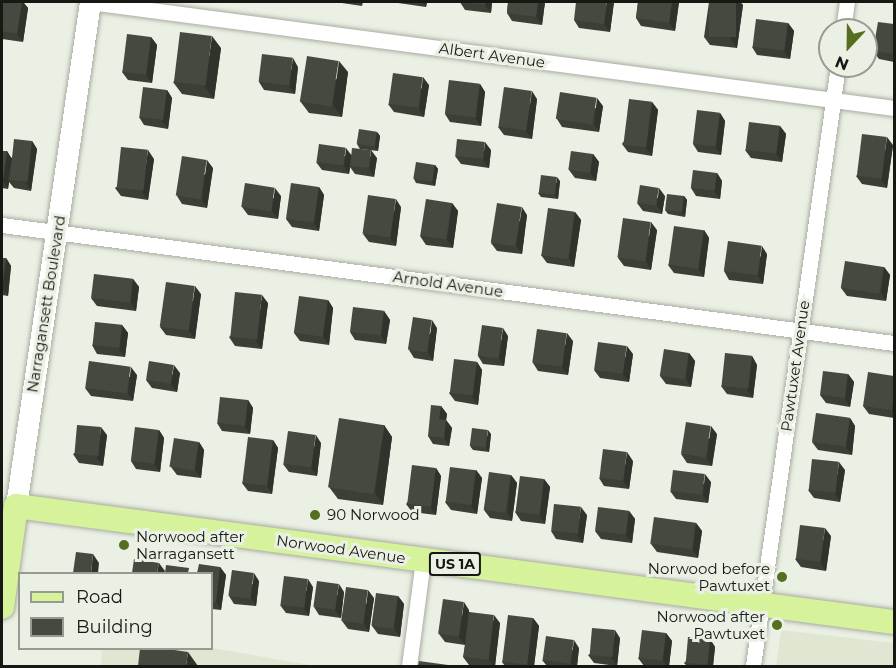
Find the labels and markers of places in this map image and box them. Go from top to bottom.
place label: 90 Norwood [327,506,420,524]
marker: 90 Norwood [308,508,322,522]
place label: Norwood after Narragansett [136,527,245,562]
marker: Norwood after Narragansett [117,538,131,552]
place label: Norwood before Pawtuxet [648,559,770,594]
marker: Norwood before Pawtuxet [775,570,789,584]
place label: Norwood after Pawtuxet [656,607,765,642]
marker: Norwood after Pawtuxet [770,618,784,632]

